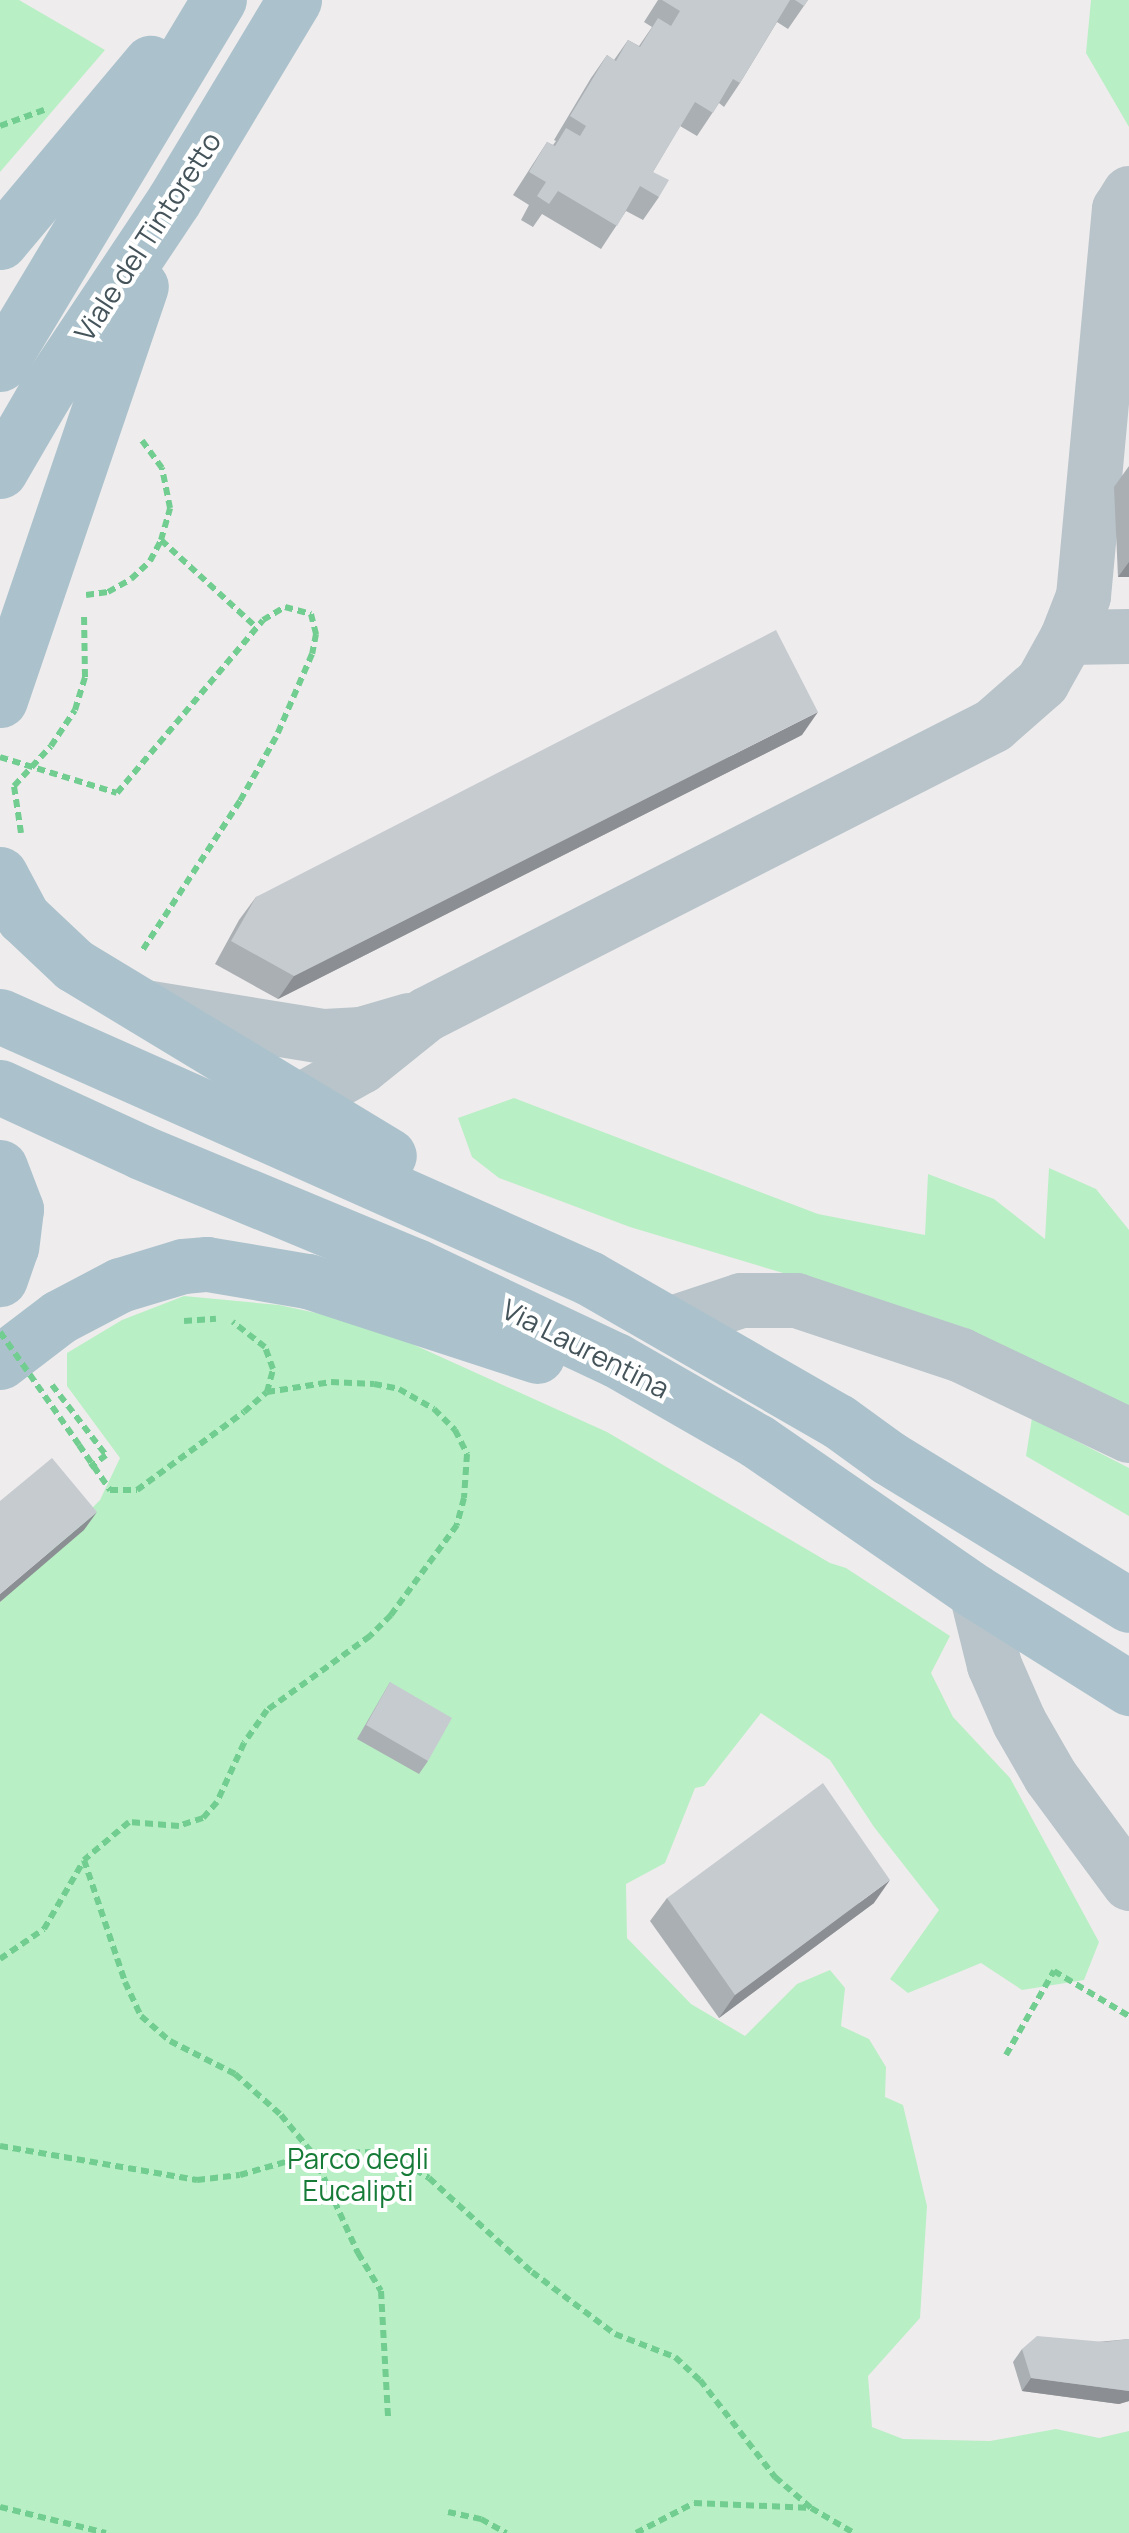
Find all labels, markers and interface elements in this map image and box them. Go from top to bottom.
street label: Viale del Tintoretto [67,125,227,347]
street label: Via Laurentina [497,1292,675,1404]
park label: Parco degli Eucalipti [287,2141,429,2207]

